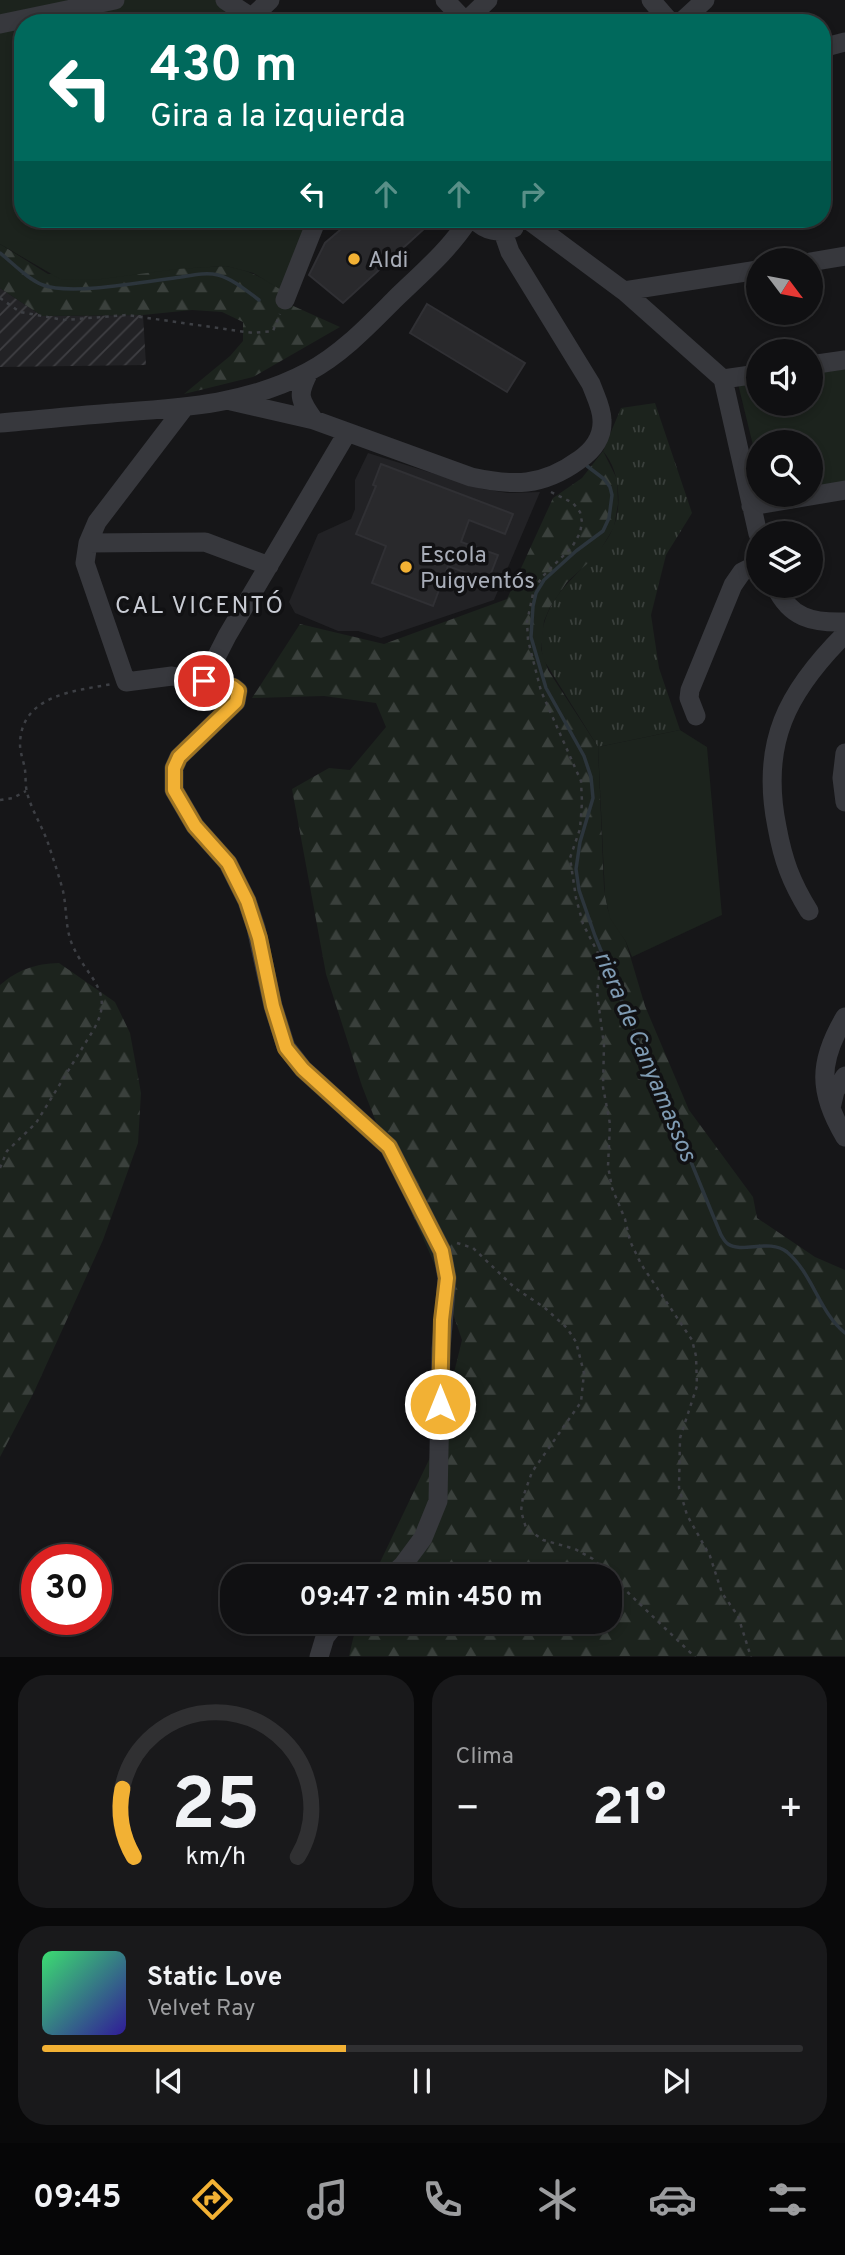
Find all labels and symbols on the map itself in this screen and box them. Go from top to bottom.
place label: Aldi [368,247,408,276]
north arrow [746,248,822,326]
marker: Aldi [346,251,362,267]
place label: Escola Puigventós [420,542,535,597]
marker: Escola Puigventós [398,559,414,575]
district label: CAL VICENTÓ [115,590,285,622]
pin [174,651,234,711]
water label: riera de Canyamassos [586,947,703,1168]
position arrow [403,1367,477,1441]
speed limit sign: 30 [21,1544,112,1635]

